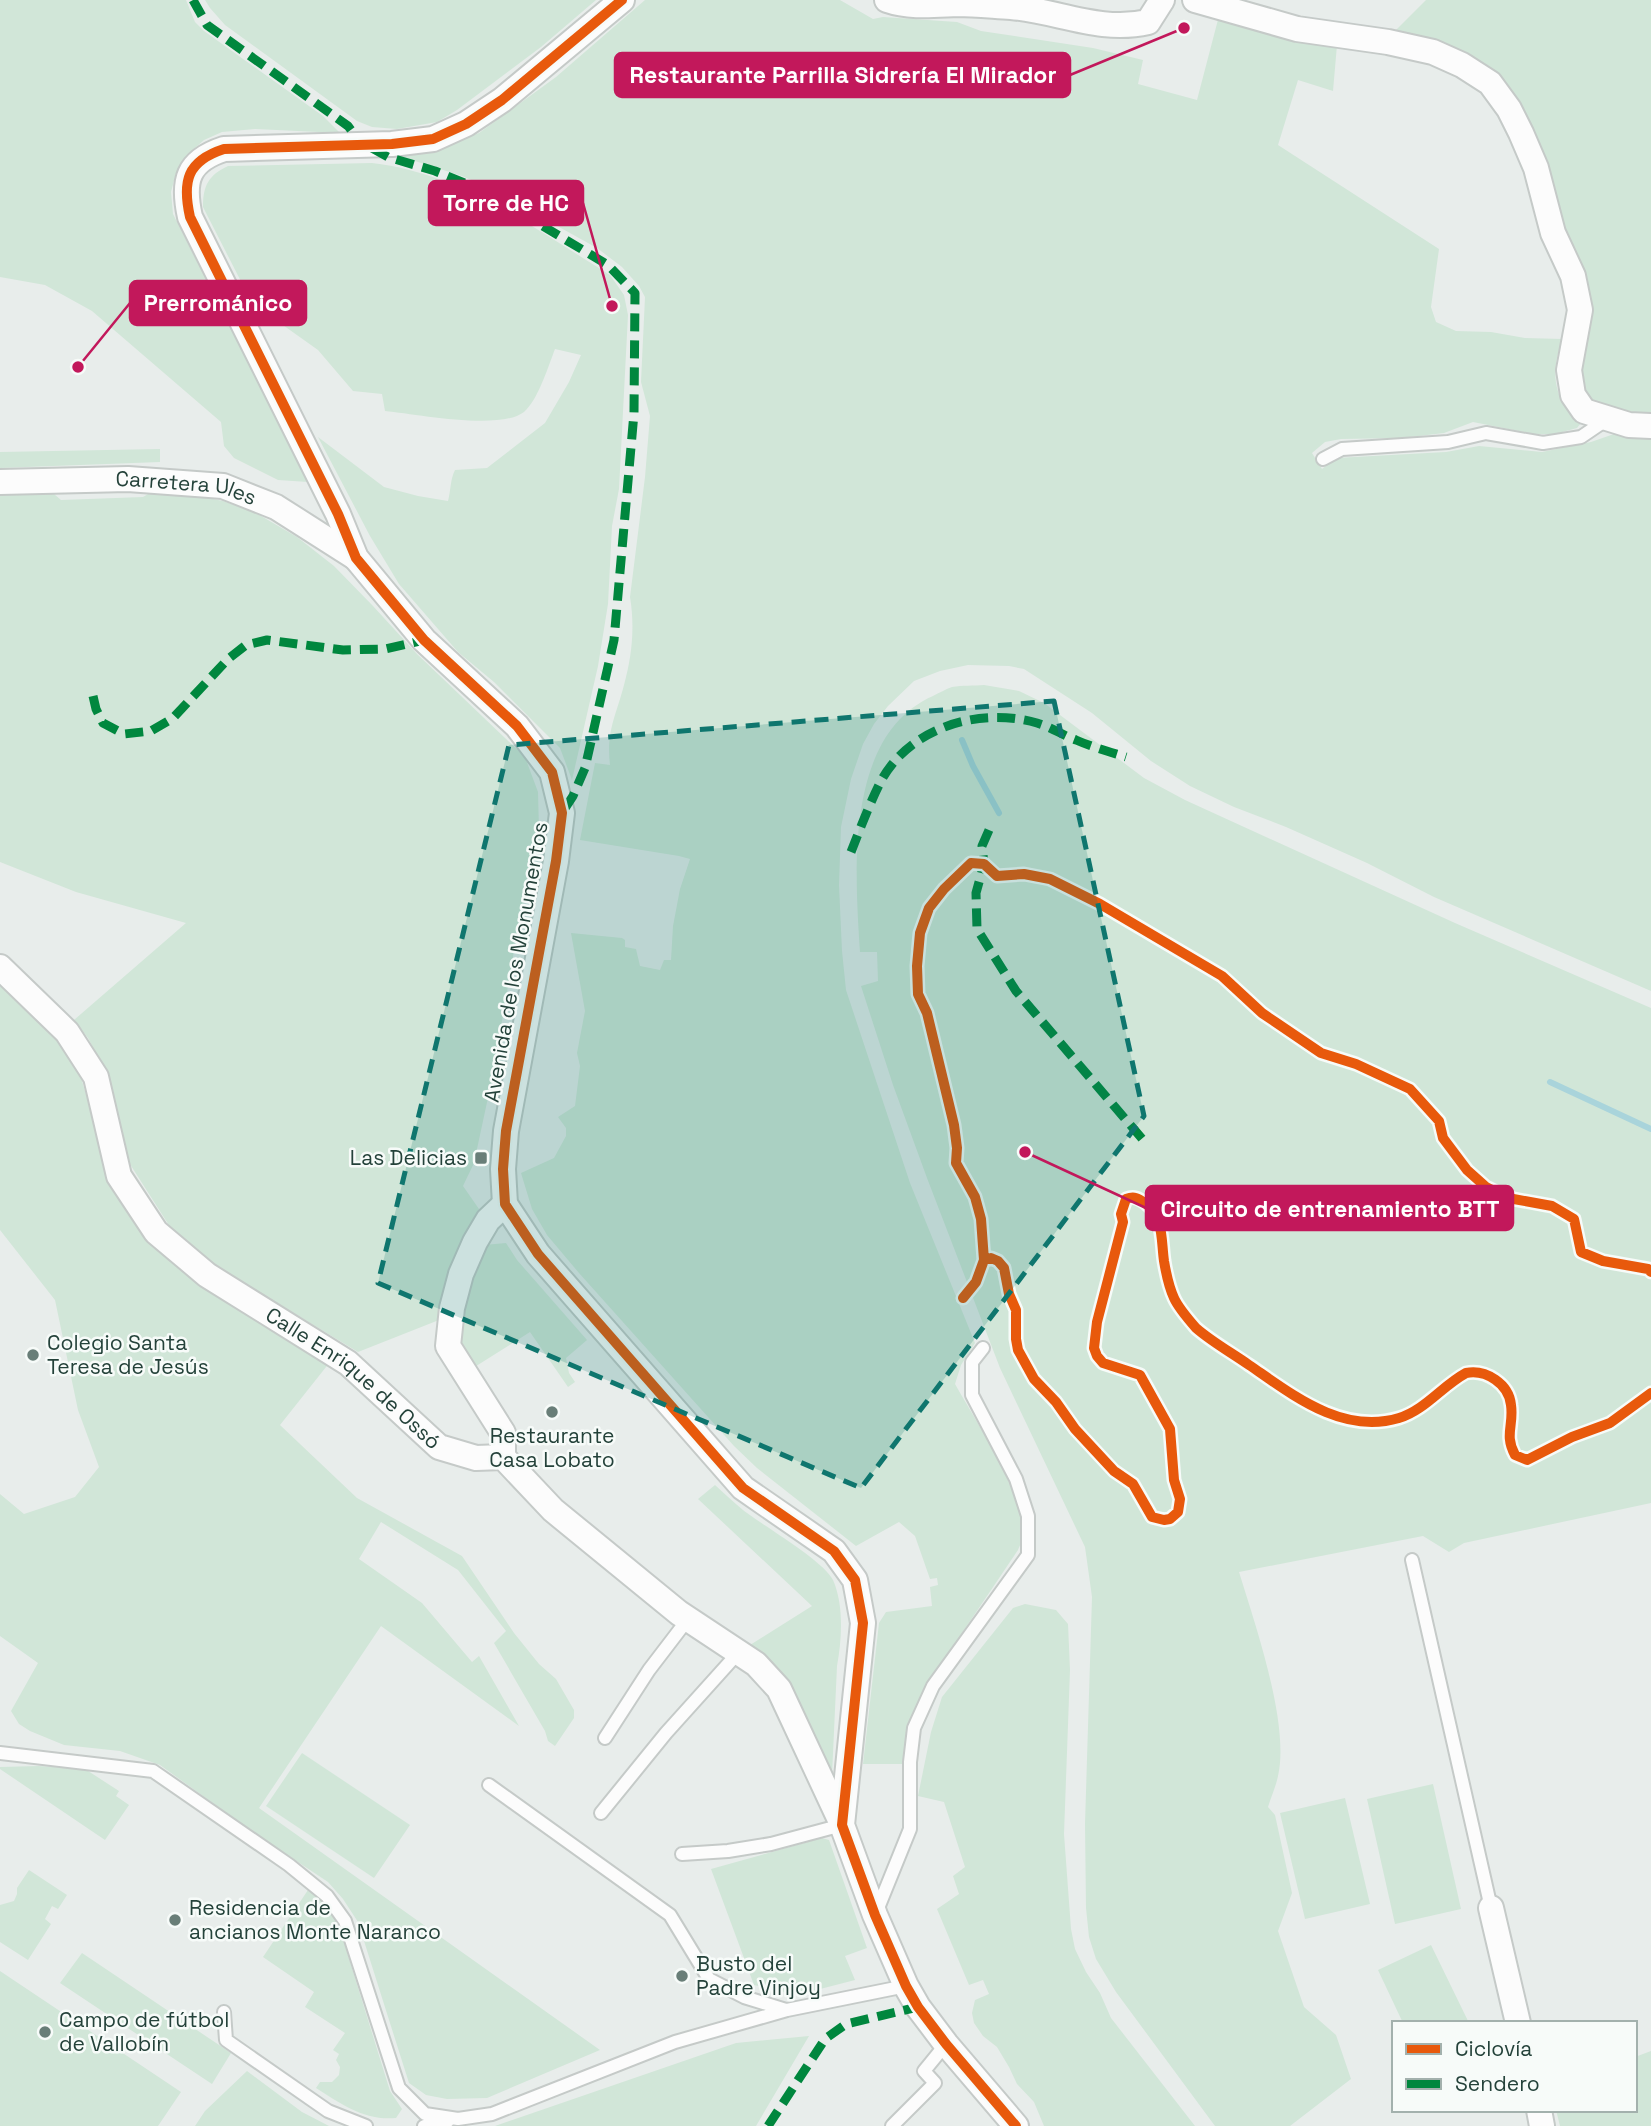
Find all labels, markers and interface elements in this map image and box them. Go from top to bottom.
callout: Restaurante Parrilla Sidrería El Mirador [615,53,1070,97]
text: Restaurante Parrilla Sidrería El Mirador [630,60,1057,90]
callout: Torre de HC [429,181,583,225]
text: Torre de HC [443,188,569,218]
callout: Prerrománico [130,281,306,325]
text: Prerrománico [144,288,292,318]
street label: Carretera Ules [115,465,261,511]
street label: Avenida de los Monumentos [478,820,553,1104]
place label: Las Delicias [350,1144,467,1171]
marker: Las Delicias [473,1150,489,1166]
callout: Circuito de entrenamiento BTT [1146,1186,1513,1230]
text: Circuito de entrenamiento BTT [1160,1194,1500,1224]
street label: Calle Enrique de Ossó [261,1301,447,1455]
place label: Colegio Santa Teresa de Jesús [47,1329,209,1380]
marker: Colegio Santa Teresa de Jesús [25,1347,41,1363]
marker: Restaurante Casa Lobato [544,1404,560,1420]
place label: Restaurante Casa Lobato [489,1422,615,1473]
place label: Residencia de ancianos Monte Naranco [189,1894,441,1945]
marker: Residencia de ancianos Monte Naranco [167,1912,183,1928]
place label: Busto del Padre Vinjoy [696,1950,821,2001]
marker: Busto del Padre Vinjoy [674,1968,690,1984]
place label: Campo de fútbol de Vallobín [59,2006,229,2057]
legend [1392,2021,1637,2112]
marker: Campo de fútbol de Vallobín [37,2024,53,2040]
text: Ciclovía [1455,2035,1532,2062]
text: Sendero [1455,2070,1540,2097]

